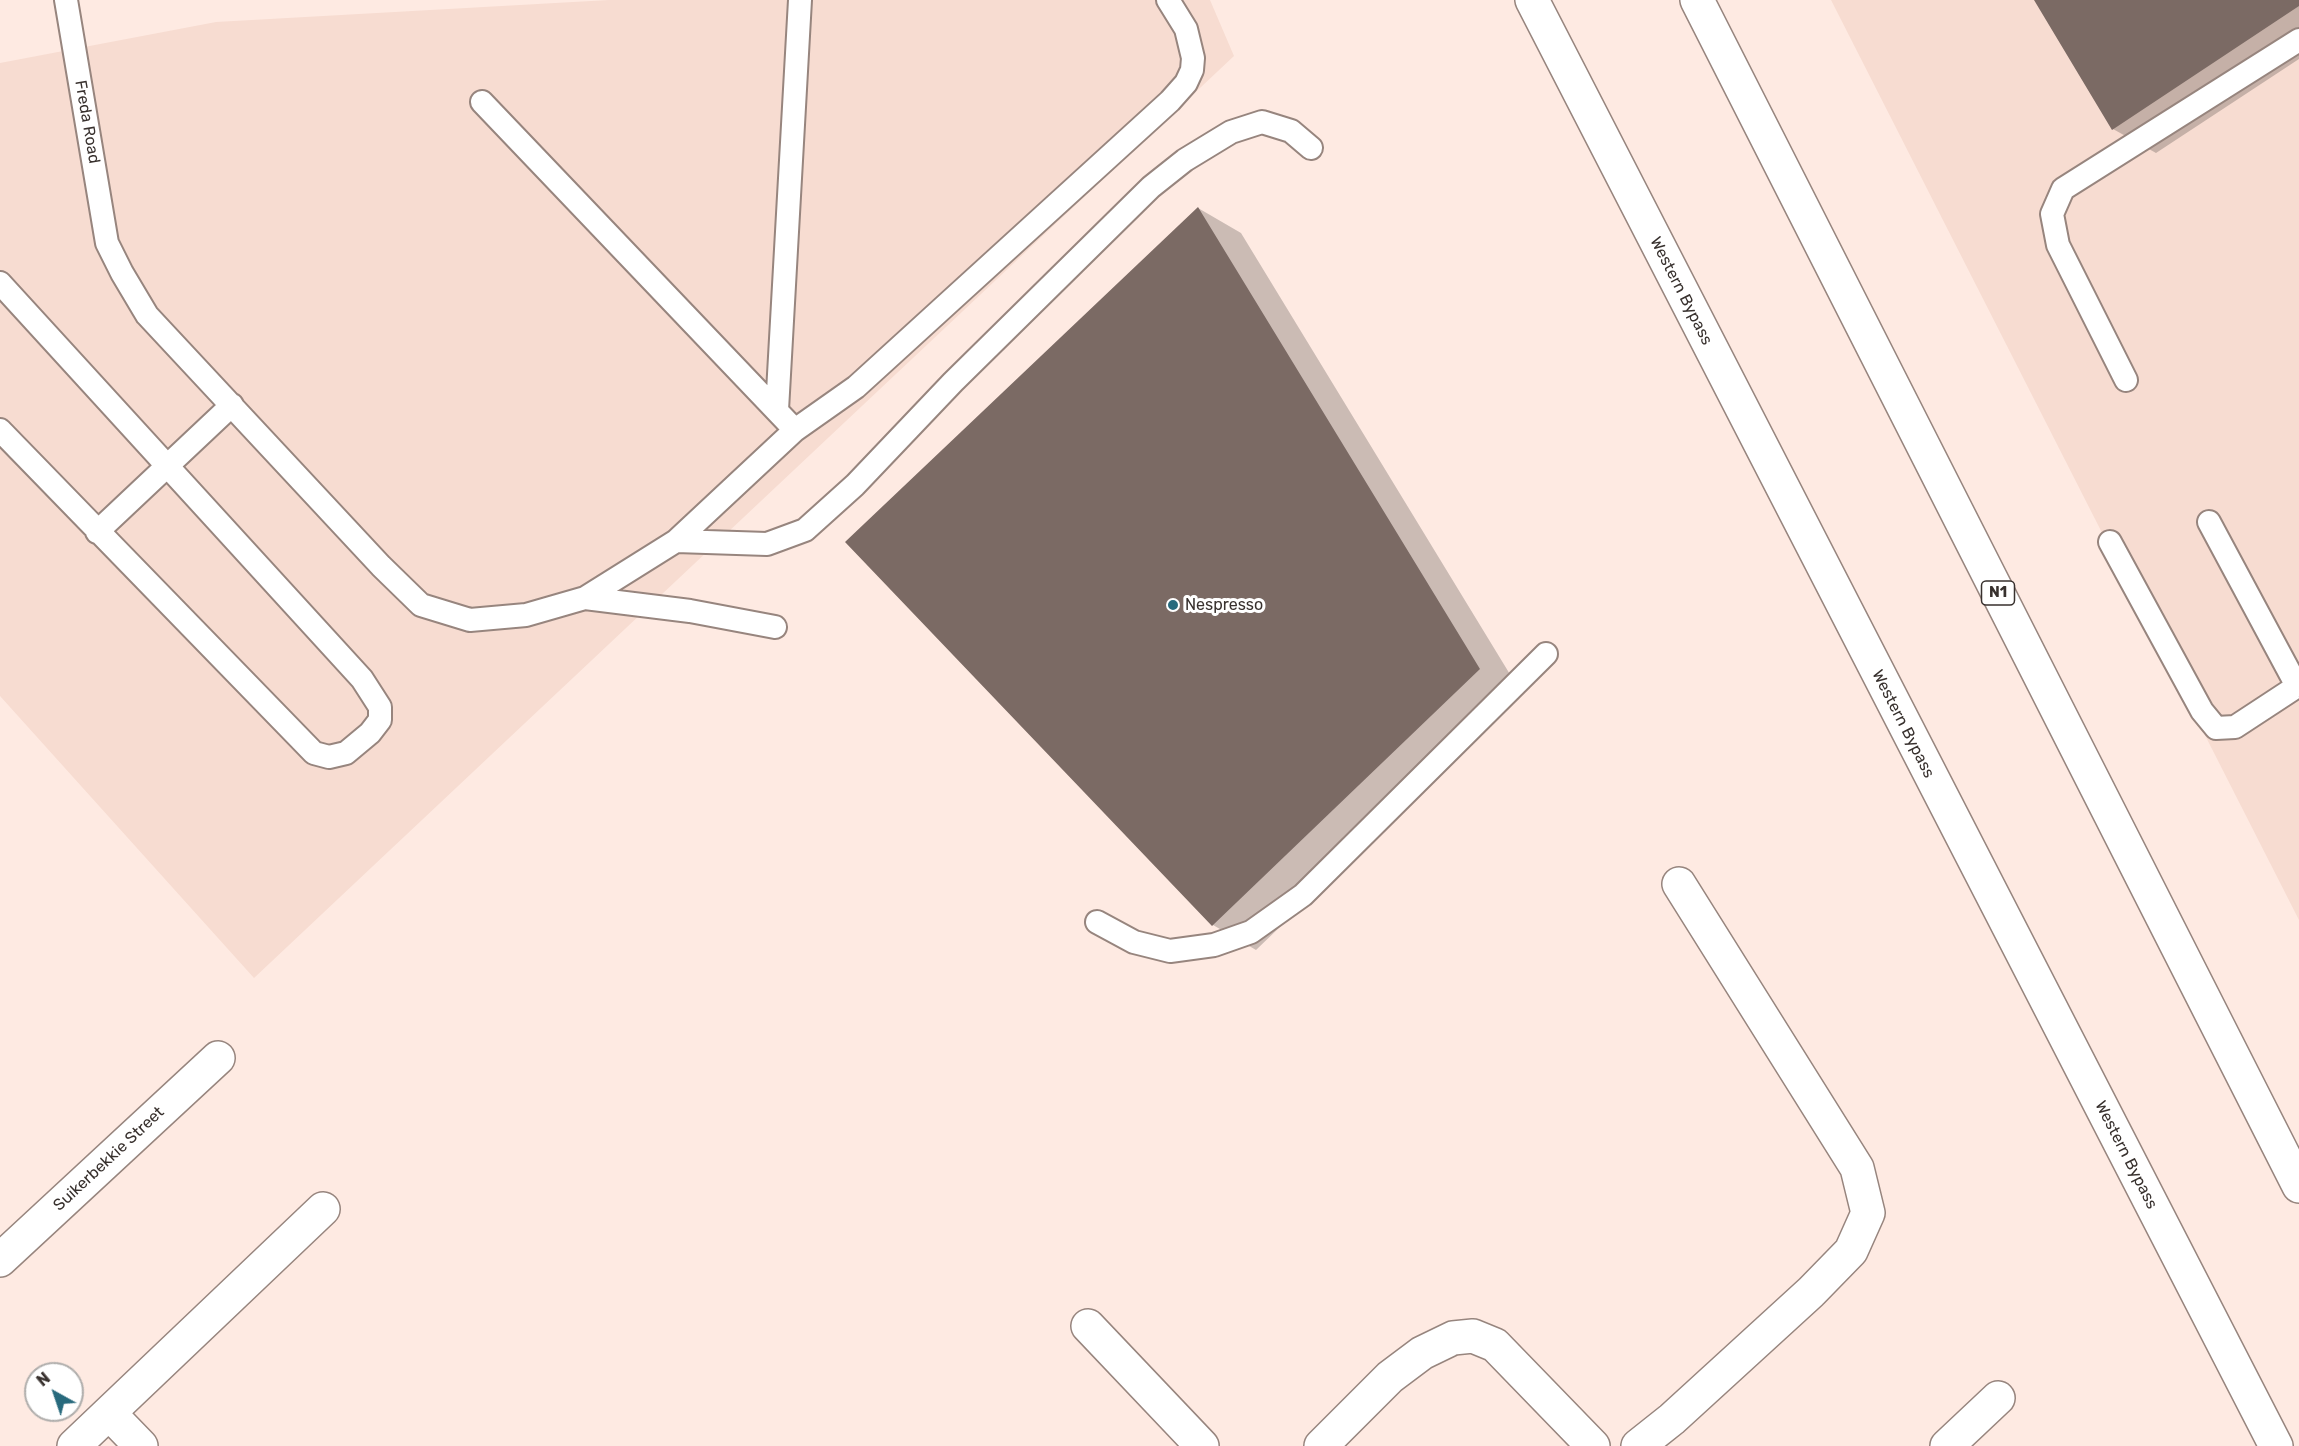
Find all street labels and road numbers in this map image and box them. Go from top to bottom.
street label: Freda Road [70,79,104,165]
street label: Western Bypass [1645,234,1717,348]
road number: N1 [1982,581,2014,605]
street label: Western Bypass [1867,667,1939,781]
street label: Western Bypass [2090,1098,2162,1212]
street label: Suikerbekkie Street [50,1103,168,1215]

